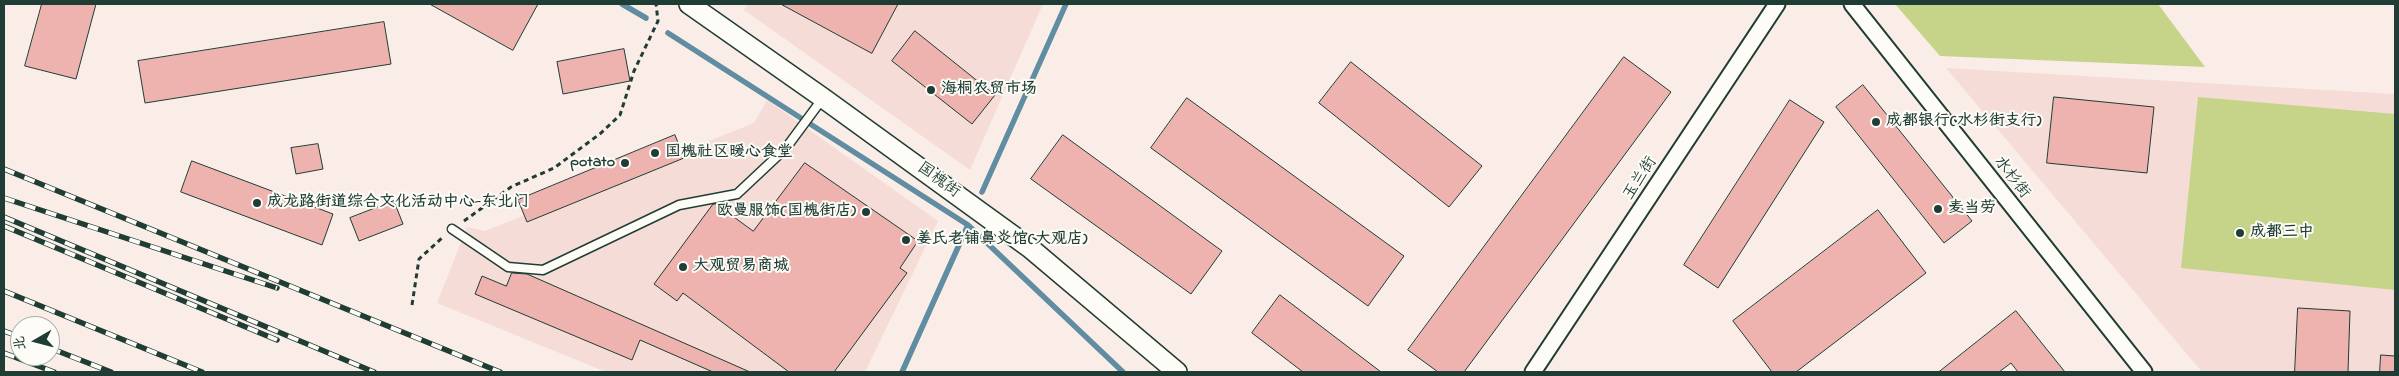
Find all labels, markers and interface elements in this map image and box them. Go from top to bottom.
place label: 海桐农贸市场 [941,80,1037,100]
marker: 海桐农贸市场 [925,84,937,96]
place label: 成都银行(水杉街支行) [1886,112,2041,132]
marker: 成都银行(水杉街支行) [1870,116,1882,128]
place label: 国槐社区暖心食堂 [665,143,793,163]
marker: 国槐社区暖心食堂 [649,147,661,159]
place label: potato [570,153,615,173]
street label: 水杉街 [1989,153,2033,203]
street label: 玉兰街 [1620,154,1662,204]
marker: potato [619,157,631,169]
street label: 国槐街 [913,159,963,203]
place label: 成龙路街道综合文化活动中心-东北门 [267,193,529,213]
marker: 成龙路街道综合文化活动中心-东北门 [251,197,263,209]
place label: 麦当劳 [1948,199,1996,219]
place label: 欧曼服饰(国槐街店) [717,202,856,222]
marker: 麦当劳 [1932,203,1944,215]
marker: 欧曼服饰(国槐街店) [860,206,872,218]
place label: 成都三中 [2250,223,2314,243]
marker: 成都三中 [2234,227,2246,239]
place label: 姜氏老铺鼻炎馆(大观店) [916,230,1087,250]
marker: 姜氏老铺鼻炎馆(大观店) [900,234,912,246]
place label: 大观贸易商城 [693,257,789,277]
marker: 大观贸易商城 [677,261,689,273]
north arrow [10,316,60,366]
text: 北 [9,335,32,351]

